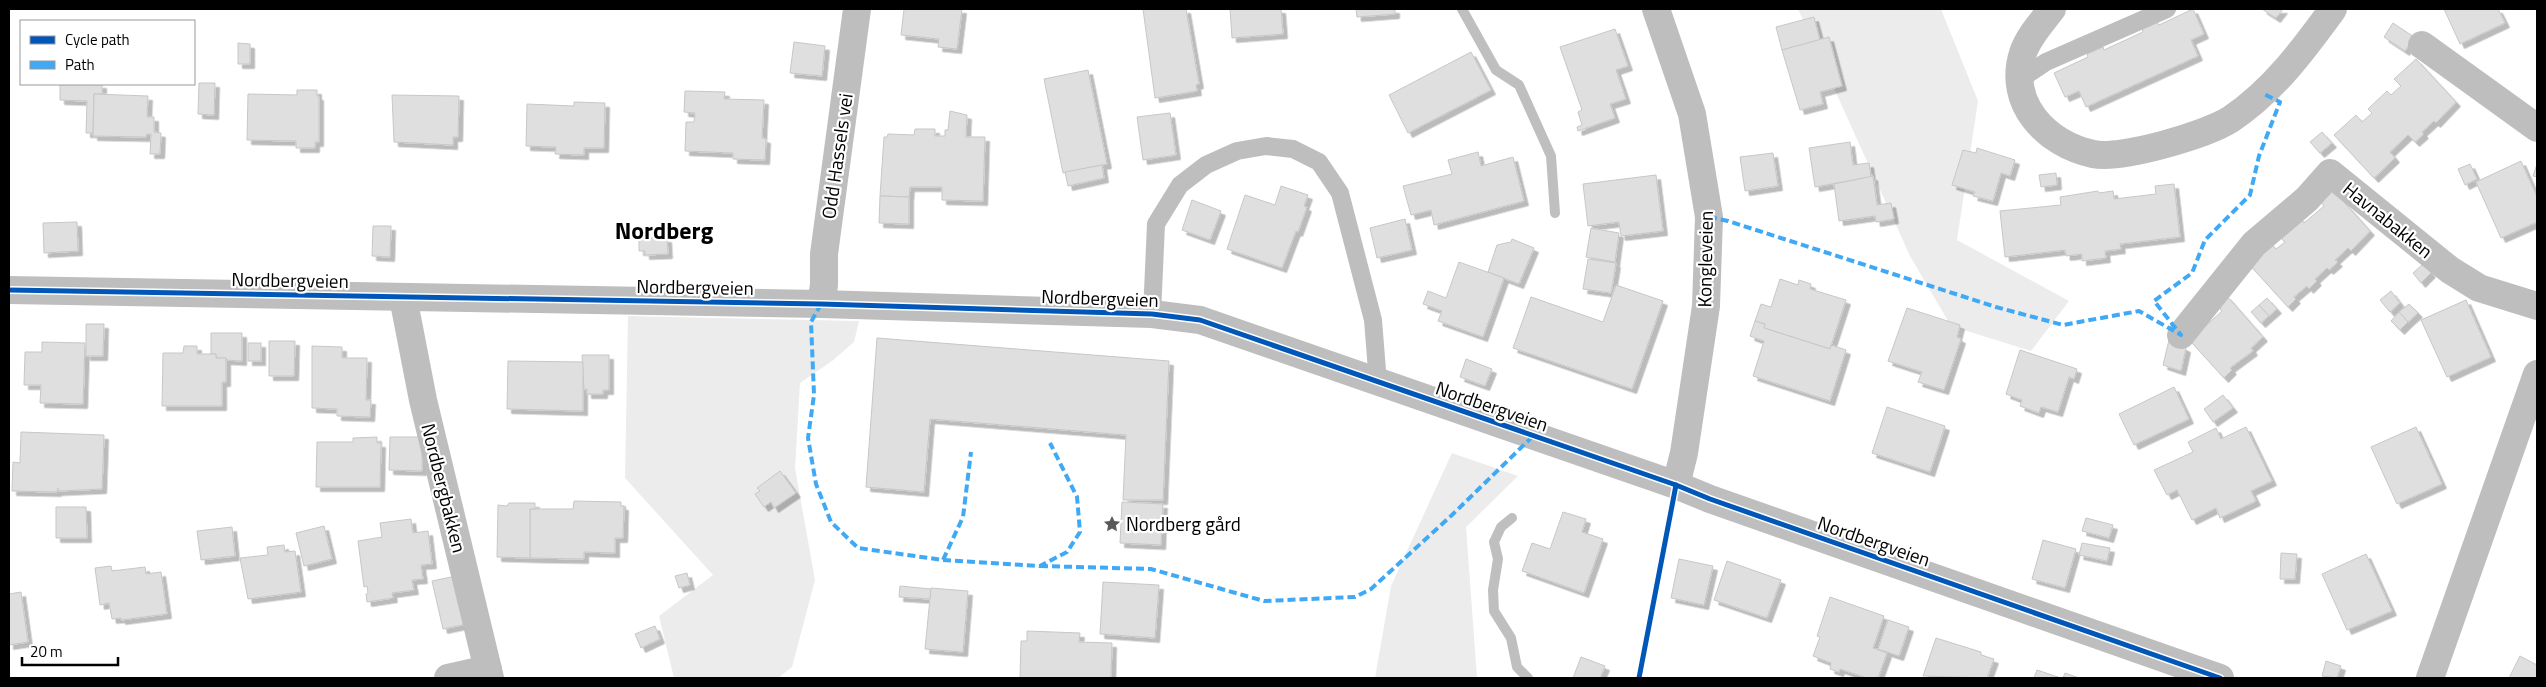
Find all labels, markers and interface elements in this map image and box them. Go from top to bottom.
legend [20,20,195,85]
text: Cycle path [65,28,130,51]
text: Path [65,53,95,76]
street label: Odd Hassels vei [813,91,860,221]
street label: Havnabakken [2337,174,2440,265]
street label: Kongleveien [1689,210,1720,308]
district label: Nordberg [615,212,713,248]
street label: Nordbergveien [231,264,349,295]
street label: Nordbergveien [636,271,754,302]
street label: Nordbergveien [1041,281,1159,314]
street label: Nordbergveien [1432,373,1552,438]
street label: Nordbergbakken [414,420,475,556]
street label: Nordbergveien [1814,508,1934,573]
place label: Nordberg gård [1126,509,1241,538]
place icon: Nordberg gård [1102,514,1122,534]
scale bar [22,634,119,666]
text: 20 m [30,640,63,663]

